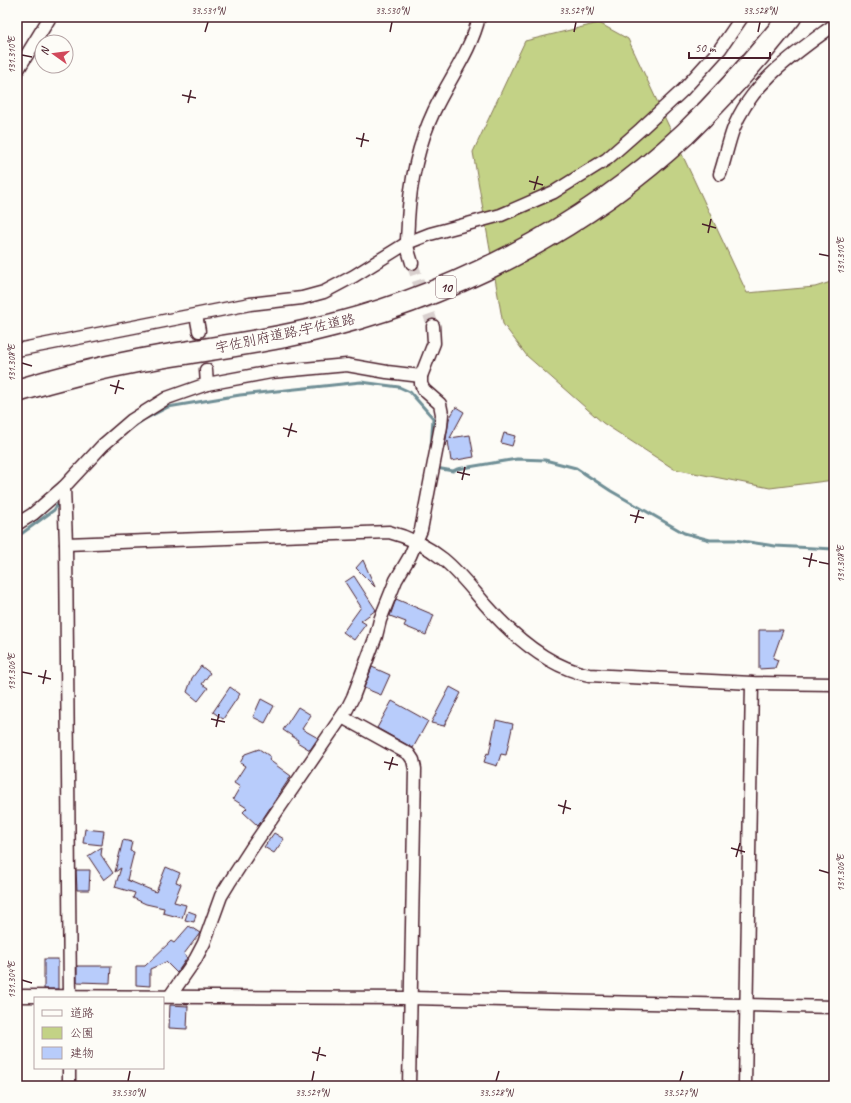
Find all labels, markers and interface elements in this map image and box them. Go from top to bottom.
text: 33.531°N [191,4,227,17]
text: 33.530°N [375,4,411,17]
text: 33.529°N [559,4,595,17]
text: 33.528°N [743,4,779,17]
north arrow [34,34,74,74]
scale bar [689,34,770,60]
text: 131.310°E [5,35,18,74]
text: 50 m [695,40,717,56]
text: N [37,44,52,57]
text: 131.310°E [834,236,847,275]
road number: 10 [436,276,456,298]
street label: 宇佐別府道路;宇佐道路 [214,310,357,357]
text: 131.308°E [5,343,18,382]
text: 131.308°E [834,544,847,583]
text: 131.306°E [5,652,18,691]
text: 131.306°E [834,853,847,892]
text: 131.304°E [5,960,18,999]
legend [34,997,164,1069]
text: 道路 [70,1005,94,1021]
text: 公園 [70,1025,94,1041]
text: 建物 [70,1045,94,1061]
text: 33.530°N [111,1086,147,1099]
text: 33.529°N [295,1086,331,1099]
text: 33.528°N [479,1086,515,1099]
text: 33.527°N [663,1086,699,1099]

